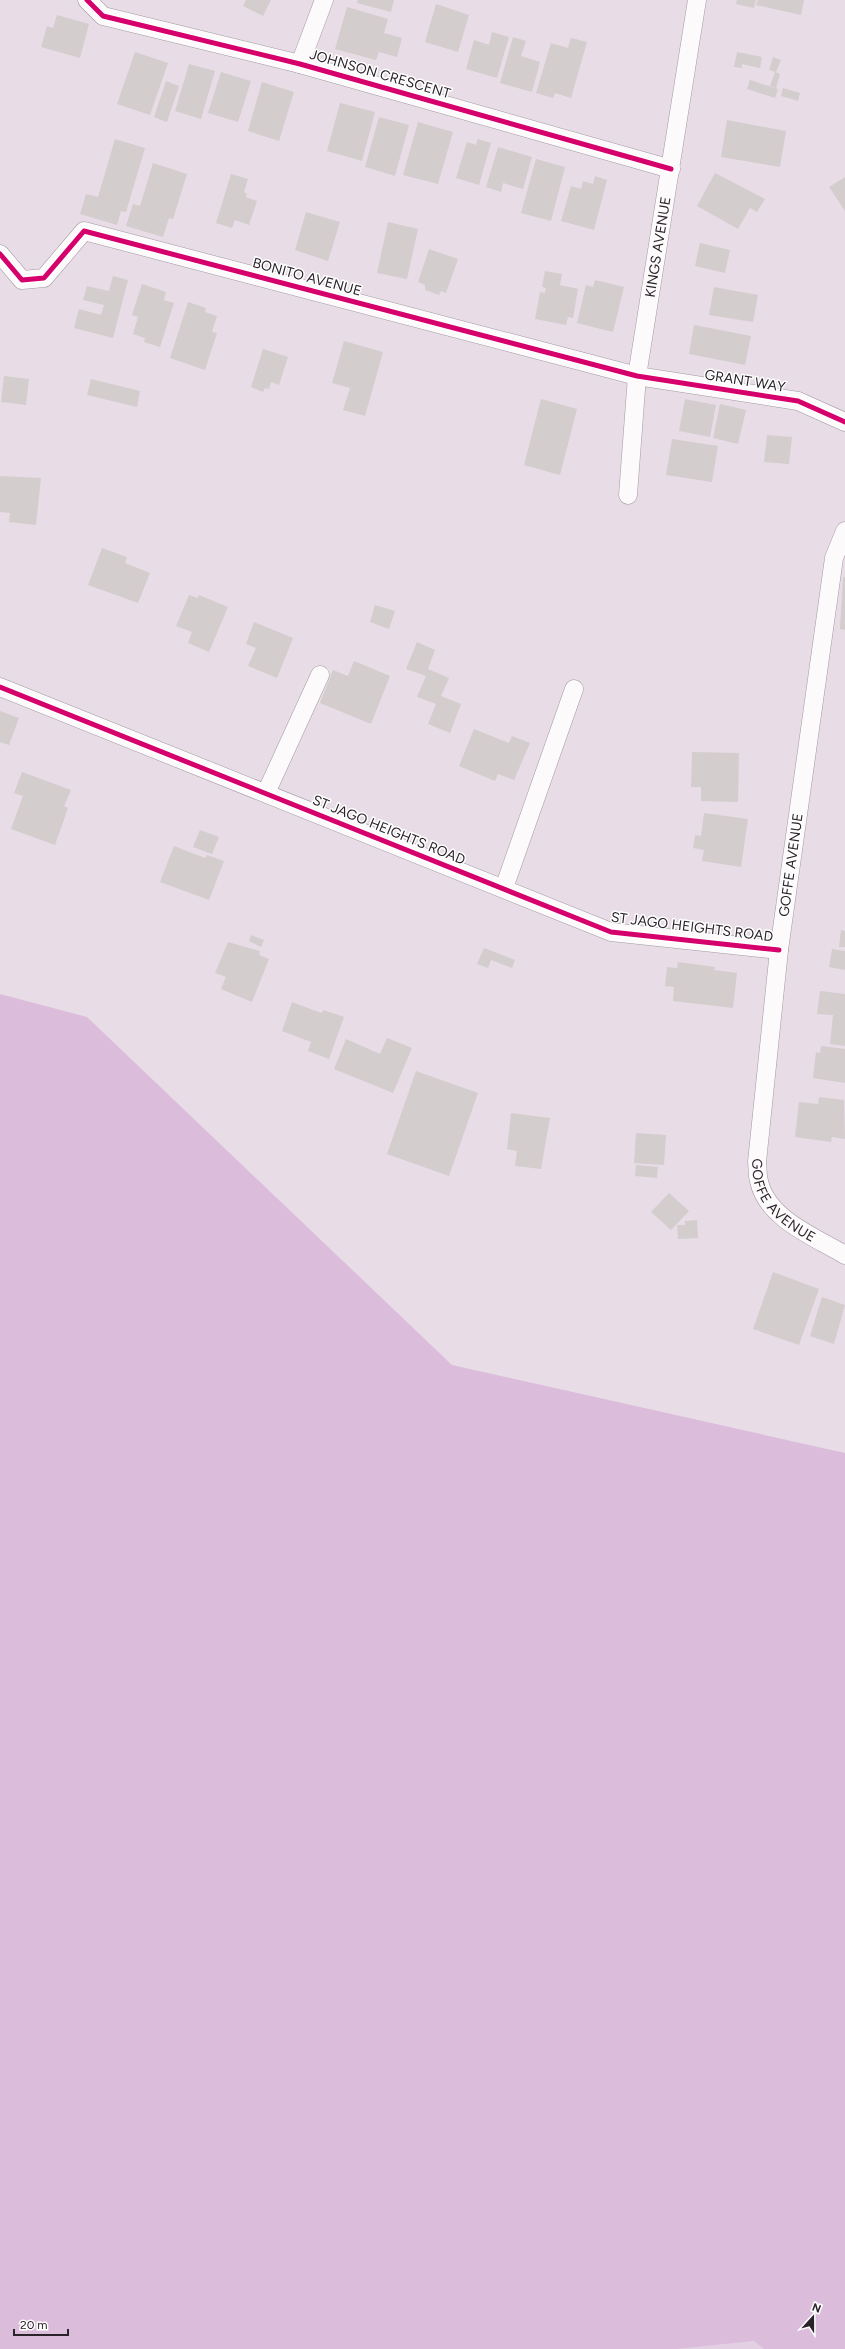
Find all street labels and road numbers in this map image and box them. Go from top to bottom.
street label: JOHNSON CRESCENT [308,46,453,102]
street label: KINGS AVENUE [641,195,674,299]
street label: BONITO AVENUE [251,254,363,300]
street label: GRANT WAY [703,366,787,396]
street label: ST JAGO HEIGHTS ROAD [310,792,468,868]
street label: GOFFE AVENUE [775,812,807,918]
street label: ST JAGO HEIGHTS ROAD [610,909,774,945]
street label: GOFFE AVENUE [748,1158,819,1245]

